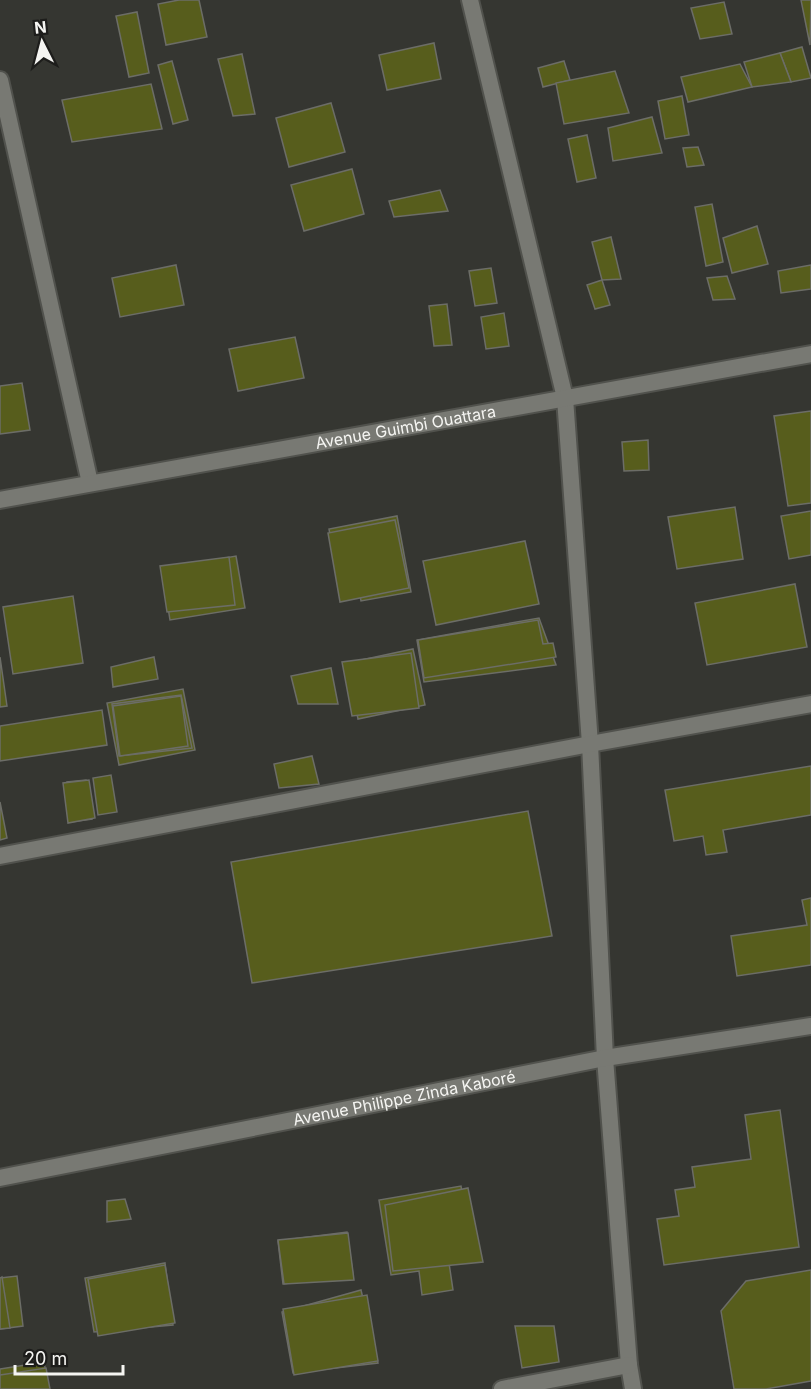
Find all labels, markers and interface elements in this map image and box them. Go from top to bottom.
north arrow [12,12,72,72]
text: N [33,16,48,38]
street label: Avenue Guimbi Ouattara [314,401,497,453]
street label: Avenue Philippe Zinda Kaboré [291,1066,517,1130]
scale bar [15,1338,123,1376]
text: 20 m [24,1348,67,1369]

